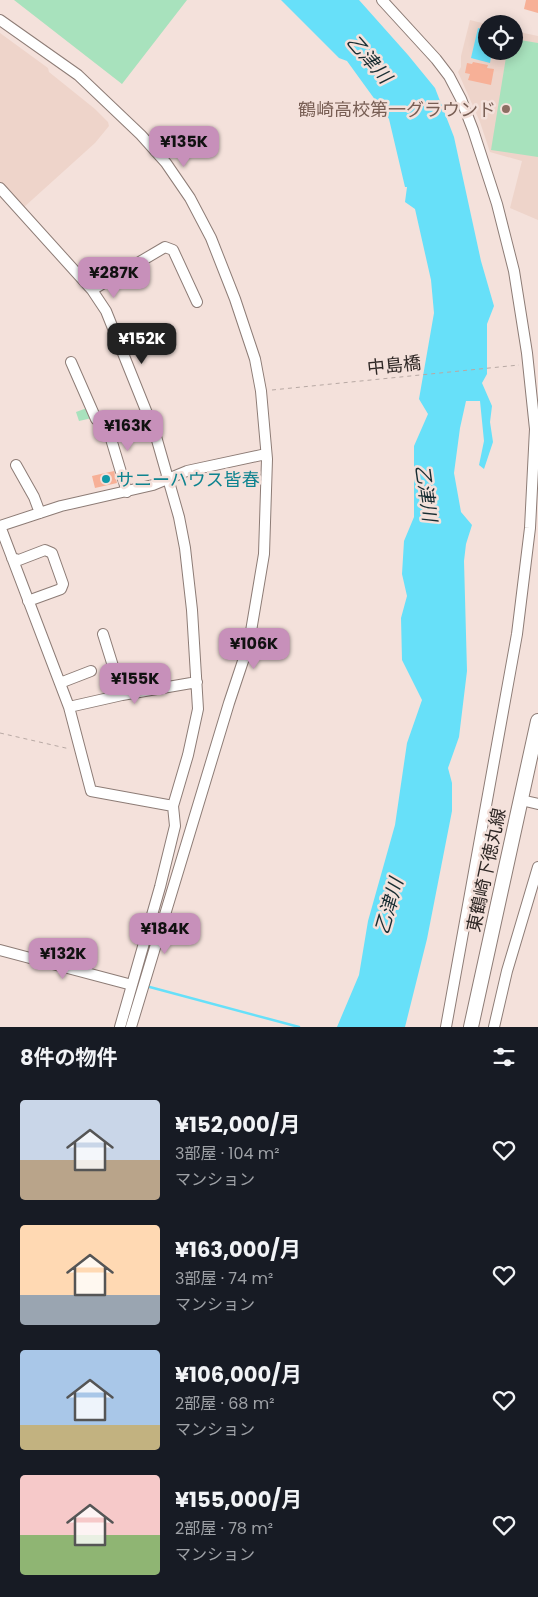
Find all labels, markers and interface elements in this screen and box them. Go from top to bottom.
map controls [478,15,523,60]
button: locate [478,15,523,60]
water label: 乙津川 [340,29,399,91]
place label: 鶴崎高校第一グラウンド [298,97,496,122]
marker: 鶴崎高校第一グラウンド [500,103,512,115]
pin: ¥135K [149,126,219,168]
text: ¥135K [160,130,208,153]
pin: ¥287K [79,256,149,299]
text: ¥287K [89,261,139,284]
pin: ¥152K [107,322,177,365]
text: ¥152K [118,327,166,350]
street label: 中島橋 [366,350,422,380]
pin: ¥163K [93,410,163,452]
text: ¥163K [104,414,152,437]
water label: 乙津川 [409,463,444,525]
place label: サニーハウス皆春 [116,467,260,492]
marker: サニーハウス皆春 [100,473,112,485]
pin: ¥106K [219,628,289,670]
text: ¥106K [230,632,278,655]
pin: ¥155K [100,662,170,705]
text: ¥155K [111,667,159,690]
street label: 東鶴崎下徳丸線 [461,806,511,934]
water label: 乙津川 [368,873,410,937]
pin: ¥184K [130,912,200,955]
text: ¥184K [140,917,190,940]
pin: ¥132K [28,938,98,980]
text: ¥132K [40,942,86,965]
text: 8件の物件 [20,1043,118,1072]
icon: filters [490,1043,518,1071]
text: ¥152,000/月 [175,1110,300,1139]
icon: home [60,1120,120,1180]
icon: heart [490,1136,518,1164]
text: 3部屋 · 104 m² [175,1142,280,1165]
text: マンション [175,1168,255,1191]
text: ¥163,000/月 [175,1235,301,1264]
icon: home [60,1245,120,1305]
icon: heart [490,1261,518,1289]
text: 3部屋 · 74 m² [175,1267,273,1290]
text: マンション [175,1293,255,1316]
text: ¥106,000/月 [175,1360,302,1389]
icon: home [60,1370,120,1430]
icon: heart [490,1386,518,1414]
text: 2部屋 · 68 m² [175,1392,274,1415]
text: マンション [175,1418,255,1441]
text: ¥155,000/月 [175,1485,302,1514]
icon: home [60,1495,120,1555]
icon: heart [490,1511,518,1539]
text: 2部屋 · 78 m² [175,1517,273,1540]
text: マンション [175,1543,255,1566]

